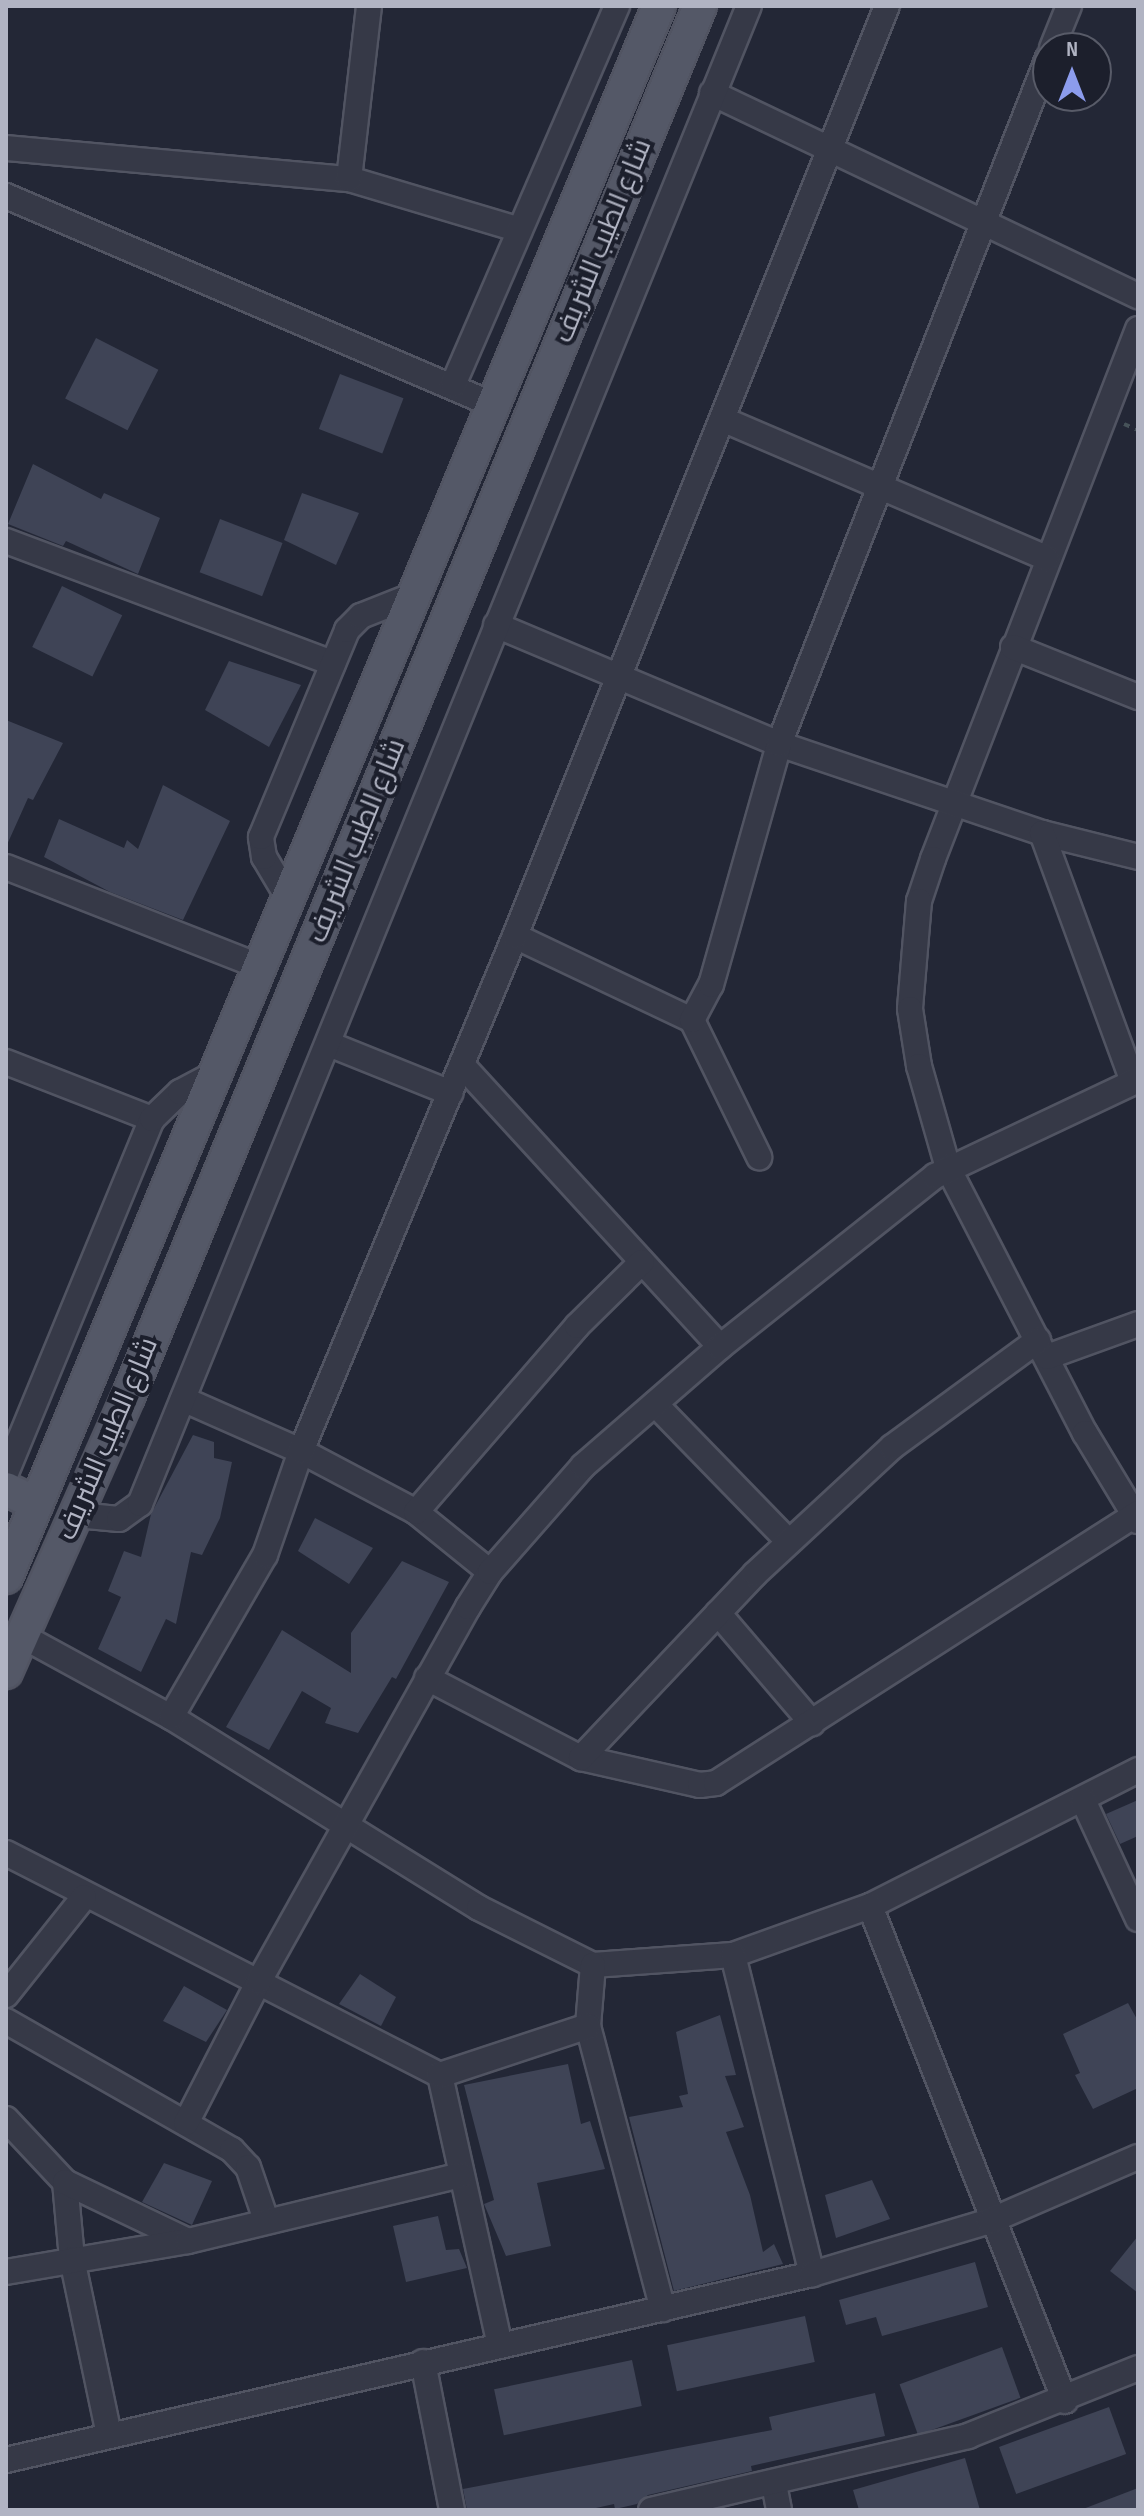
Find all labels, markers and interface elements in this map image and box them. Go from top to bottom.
north arrow [1032,32,1112,112]
text: N [1066,36,1078,63]
street label: شارع الطيب الشريف [547,134,659,348]
street label: شارع الطيب الشريف [301,734,413,948]
street label: شارع الطيب الشريف [50,1333,166,1545]

